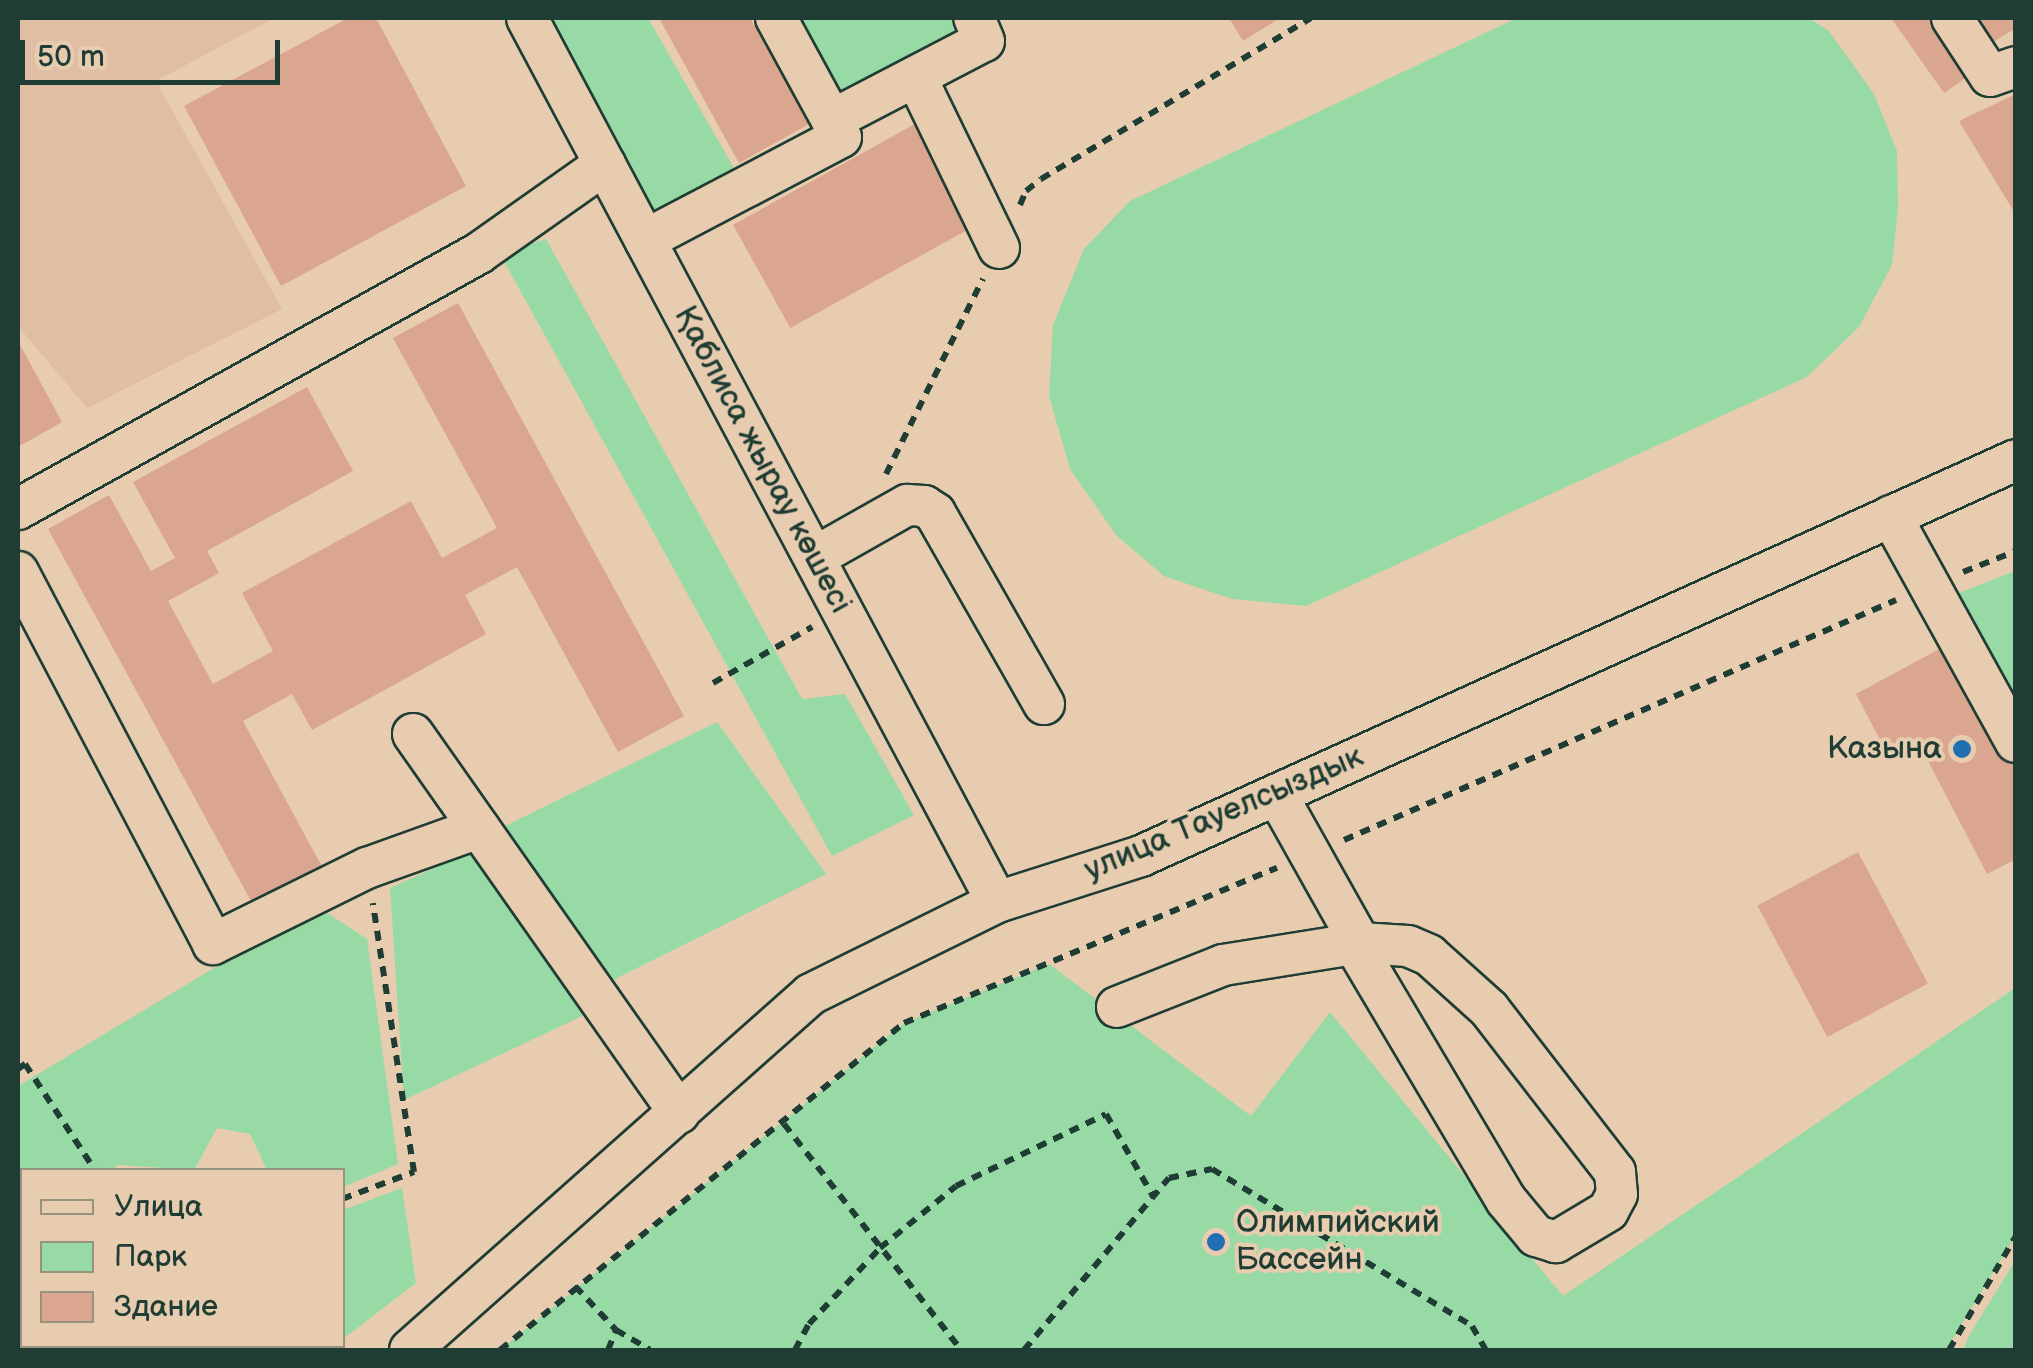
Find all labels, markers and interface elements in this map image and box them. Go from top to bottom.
scale bar [25,20,285,82]
text: 50 m [37,39,105,75]
street label: Қаблиса жырау көшесі [665,300,859,620]
place label: Казына [1827,730,1942,768]
street label: улица Тауелсыздык [1079,738,1369,890]
marker: Казына [1951,738,1973,760]
legend [20,1168,345,1348]
text: Улица [114,1189,203,1225]
place label: Олимпийский Бассейн [1236,1205,1440,1280]
marker: Олимпийский Бассейн [1205,1231,1227,1253]
text: Парк [114,1239,187,1275]
text: Здание [114,1289,218,1325]

